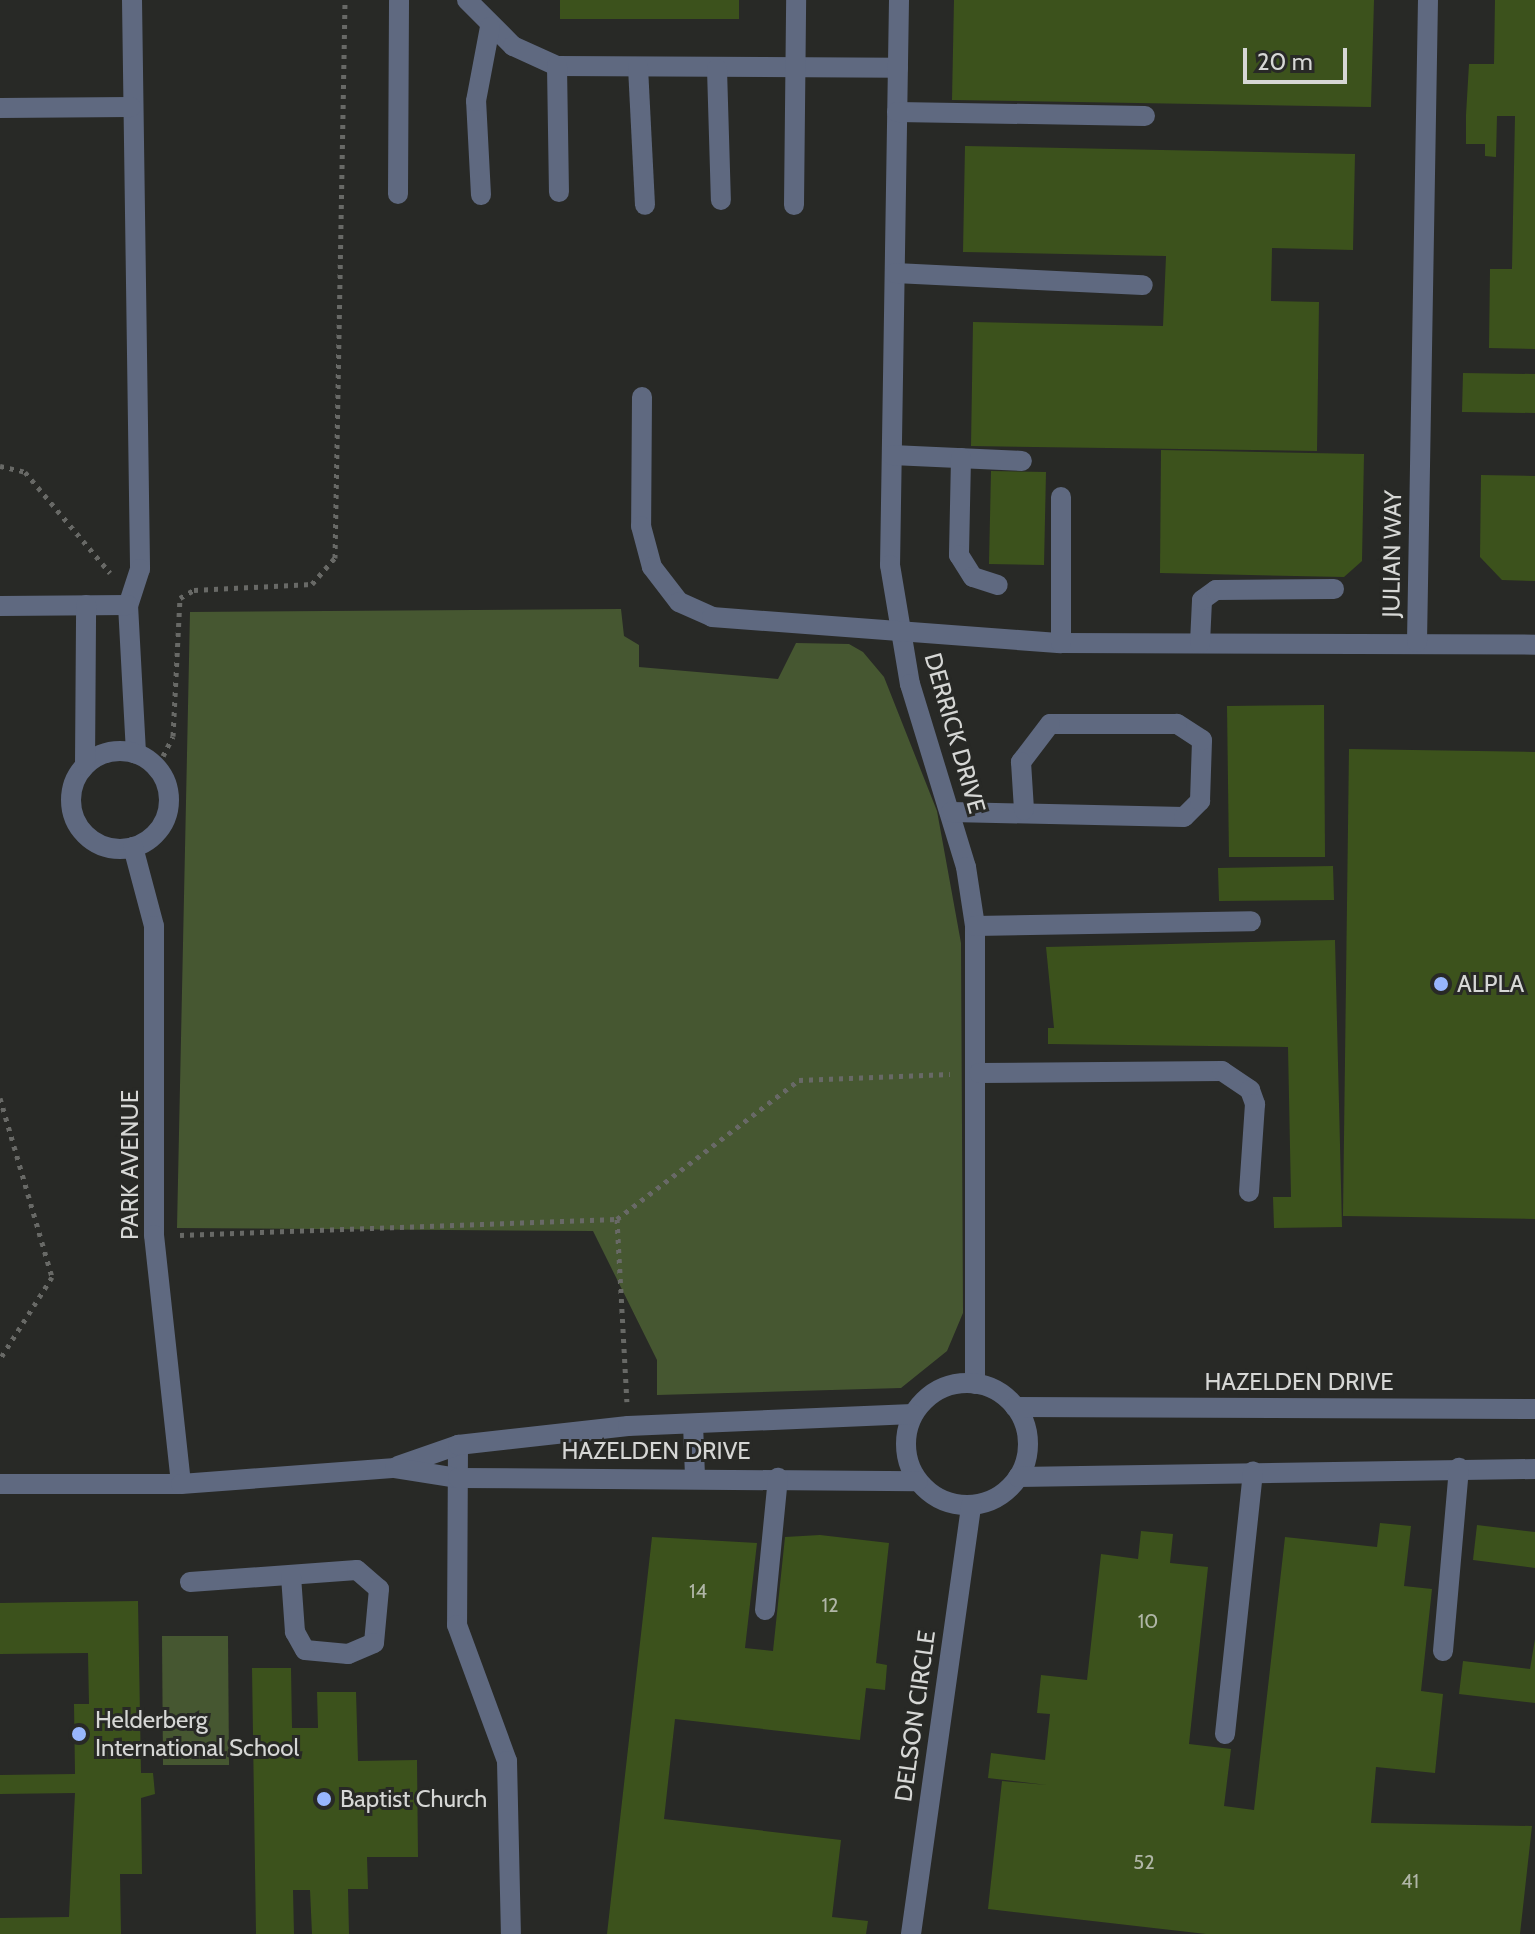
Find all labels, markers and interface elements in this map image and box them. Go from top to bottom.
scale bar [1247,32,1351,82]
text: 20 m [1257,47,1313,76]
street label: JULIAN WAY [1376,490,1408,618]
street label: DERRICK DRIVE [918,649,992,817]
place label: ALPLA [1457,970,1524,998]
marker: ALPLA [1432,975,1450,993]
street label: PARK AVENUE [116,1090,144,1240]
street label: HAZELDEN DRIVE [1204,1368,1394,1396]
street label: HAZELDEN DRIVE [561,1437,751,1465]
house number: 14 [689,1579,707,1603]
house number: 12 [822,1593,838,1617]
house number: 10 [1138,1609,1158,1633]
street label: DELSON CIRCLE [889,1628,941,1804]
place label: Helderberg International School [95,1706,299,1762]
marker: Helderberg International School [70,1725,88,1743]
place label: Baptist Church [340,1785,487,1813]
marker: Baptist Church [315,1790,333,1808]
house number: 52 [1133,1850,1155,1874]
house number: 41 [1401,1869,1419,1893]

